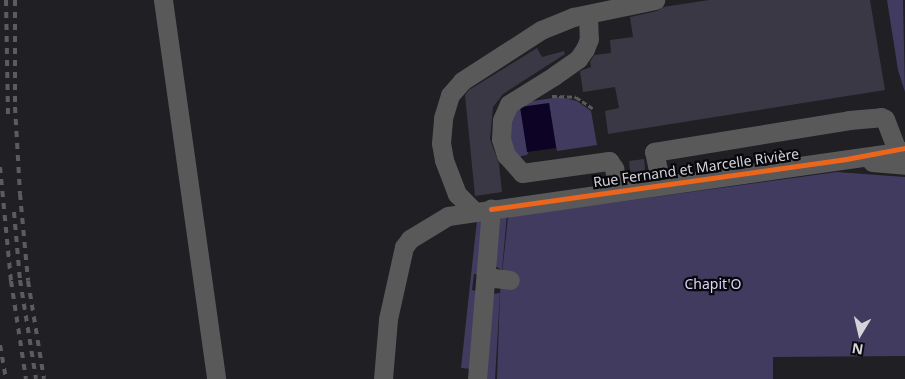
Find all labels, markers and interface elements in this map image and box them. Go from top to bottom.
street label: Rue Fernand et Marcelle Rivière [592,145,800,191]
park label: Chapit'O [685,276,741,292]
north arrow [835,309,885,359]
text: N [850,339,865,360]

